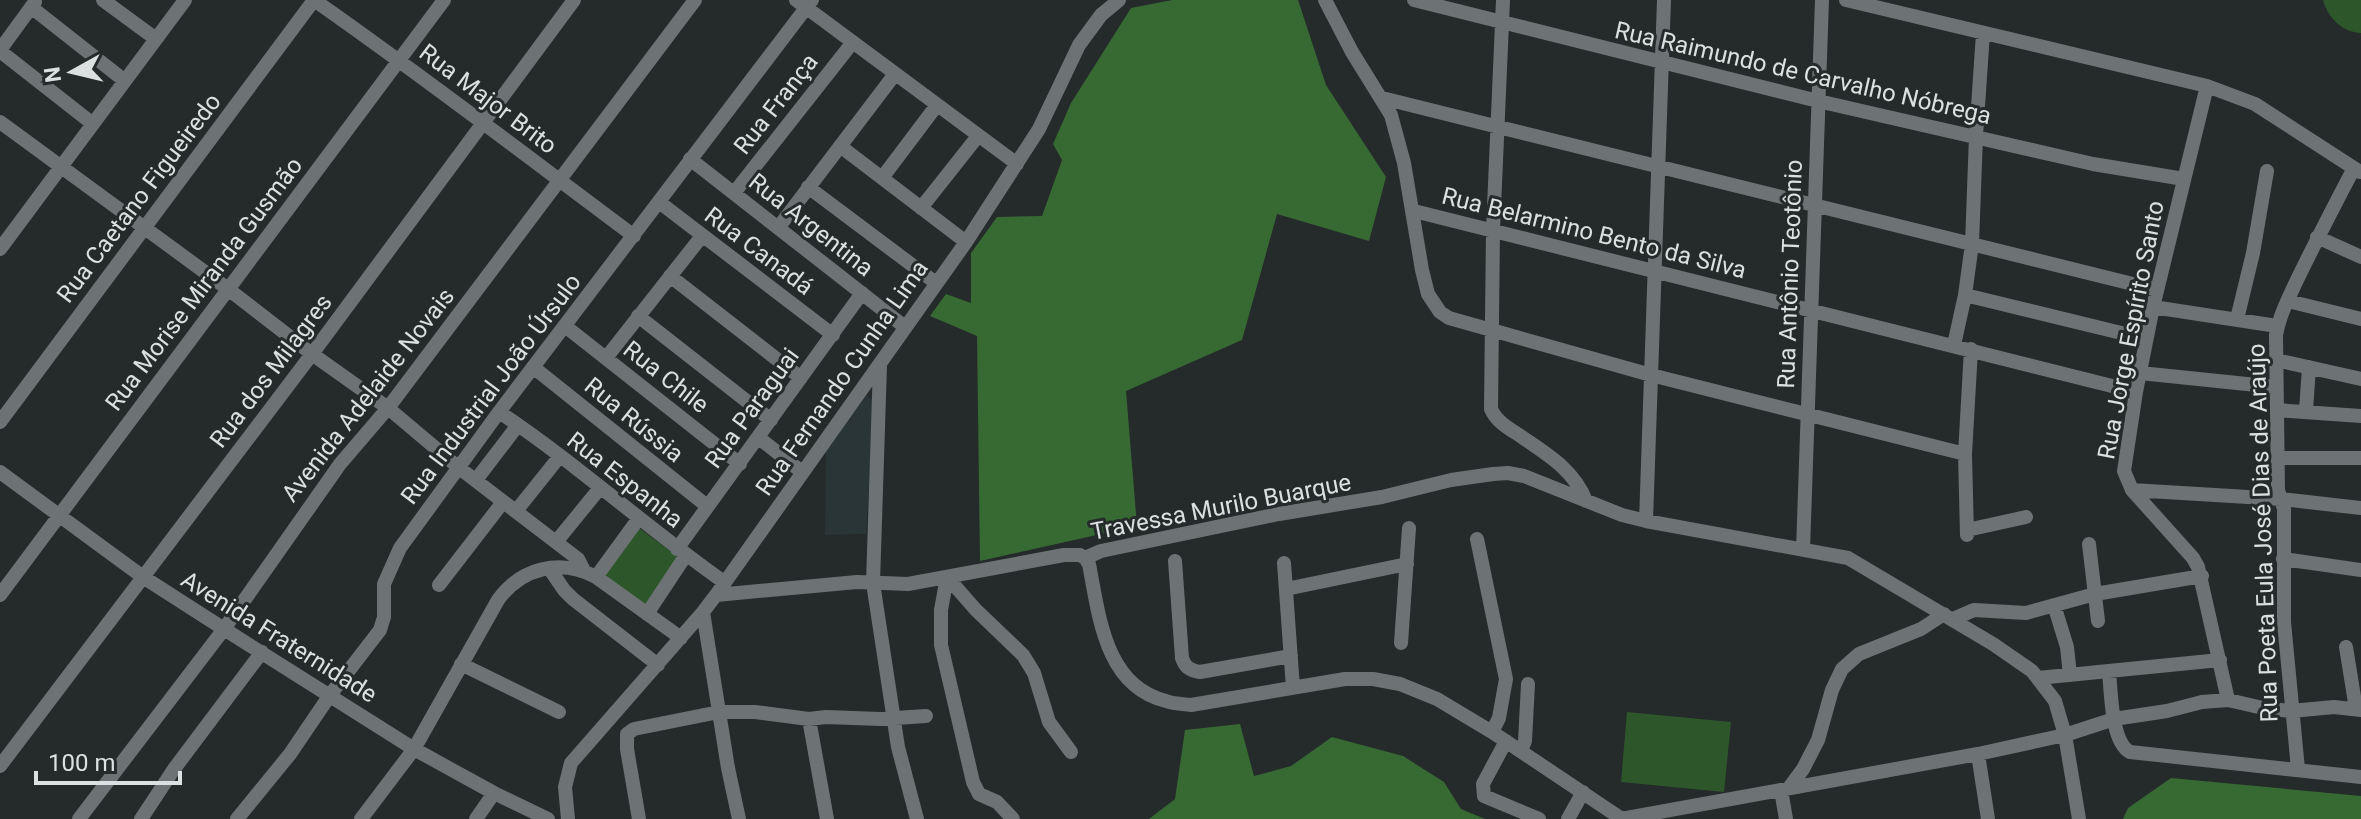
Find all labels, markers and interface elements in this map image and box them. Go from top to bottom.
street label: Rua Raimundo de Carvalho Nóbrega [1612,16,1994,130]
north arrow [32,32,112,112]
street label: Rua Major Brito [414,38,562,160]
street label: Rua França [728,48,824,160]
text: N [39,65,66,84]
street label: Rua Caetano Figueiredo [51,88,227,308]
street label: Rua Morise Miranda Gusmão [100,152,308,416]
street label: Rua Antônio Teotônio [1772,159,1808,389]
street label: Rua Argentina [743,168,879,282]
street label: Rua Belarmino Bento da Silva [1439,182,1749,284]
street label: Rua Jorge Espírito Santo [2092,198,2170,462]
street label: Rua Canadá [699,201,819,301]
street label: Rua Fernando Cunha Lima [750,255,934,501]
street label: Rua Industrial João Úrsulo [395,268,587,510]
street label: Avenida Adelaide Novais [276,283,460,507]
street label: Rua dos Milagres [204,289,338,453]
street label: Rua Chile [618,335,714,419]
street label: Rua Paraguai [699,343,805,473]
street label: Rua Poeta Eula José Dias de Araújo [2242,343,2284,723]
street label: Rua Rússia [579,372,689,468]
street label: Rua Espanha [562,426,688,534]
street label: Travessa Murilo Buarque [1089,468,1353,546]
street label: Avenida Fraternidade [176,565,382,709]
scale bar [36,735,180,785]
text: 100 m [48,749,115,777]

